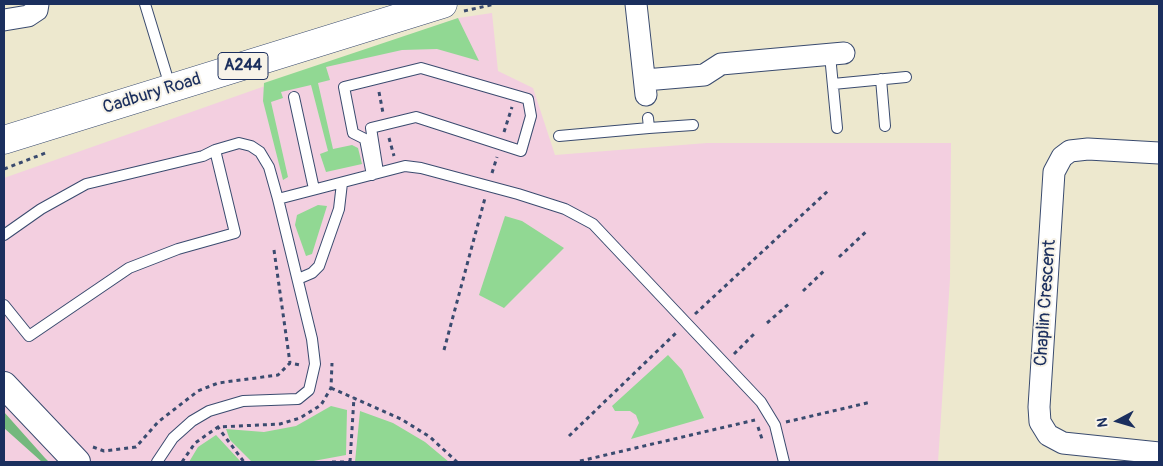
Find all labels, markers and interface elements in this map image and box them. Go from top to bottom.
road number: A244 [218,52,268,80]
street label: Cadbury Road [100,69,204,119]
street label: Chaplin Crescent [1031,239,1061,367]
north arrow [1093,396,1143,446]
text: N [1094,417,1112,428]

